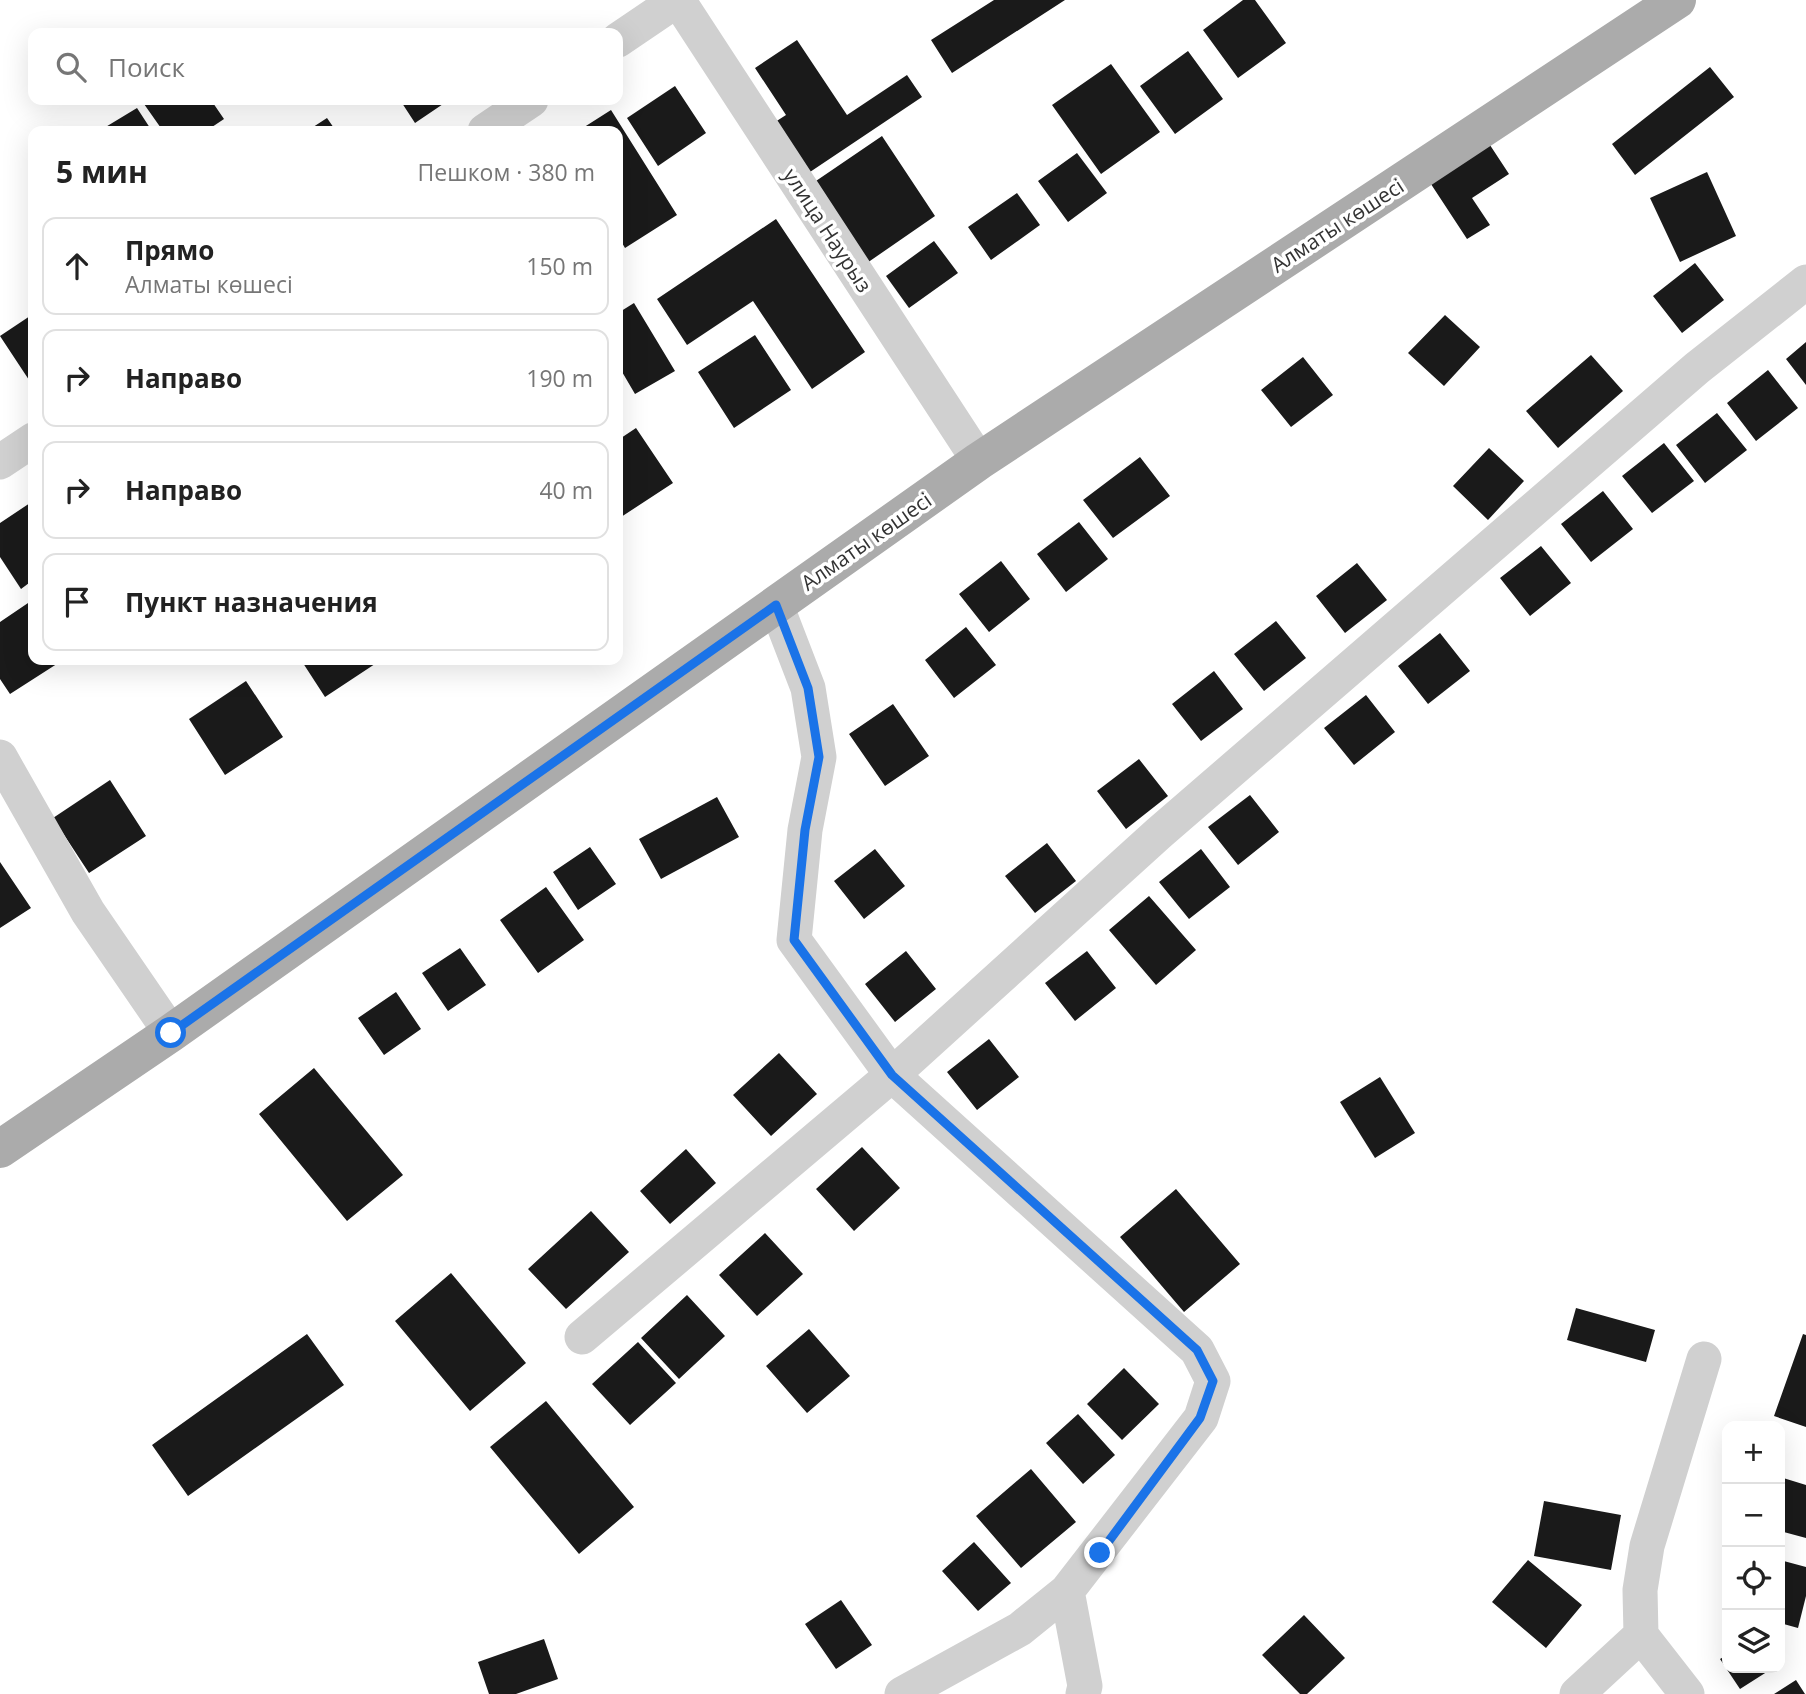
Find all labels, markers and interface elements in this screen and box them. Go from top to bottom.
search box [28,28,623,105]
icon: search [52,48,90,86]
text: Поиск [108,49,185,85]
text: 5 мин [56,151,148,192]
text: Пешком · 380 m [418,156,595,188]
street label: улица Наурыз [777,162,879,298]
street label: Алматы көшесі [1265,172,1409,278]
text: Прямо [125,232,214,268]
icon: ahead [58,247,96,285]
text: 150 m [526,250,593,282]
text: Алматы көшесі [125,268,293,300]
icon: right [58,359,96,397]
text: Направо [125,360,242,396]
text: 190 m [526,362,593,394]
icon: right [58,471,96,509]
text: Направо [125,472,242,508]
text: 40 m [539,474,593,506]
street label: Алматы көшесі [795,486,937,596]
icon: arrive [58,583,96,621]
text: Пункт назначения [125,584,378,620]
route start [155,1017,186,1048]
map controls [1722,1421,1785,1673]
button: + [1722,1421,1785,1484]
button: − [1722,1484,1785,1547]
route end [1084,1537,1115,1568]
button: locate [1722,1547,1785,1610]
button: layers [1722,1610,1785,1673]

